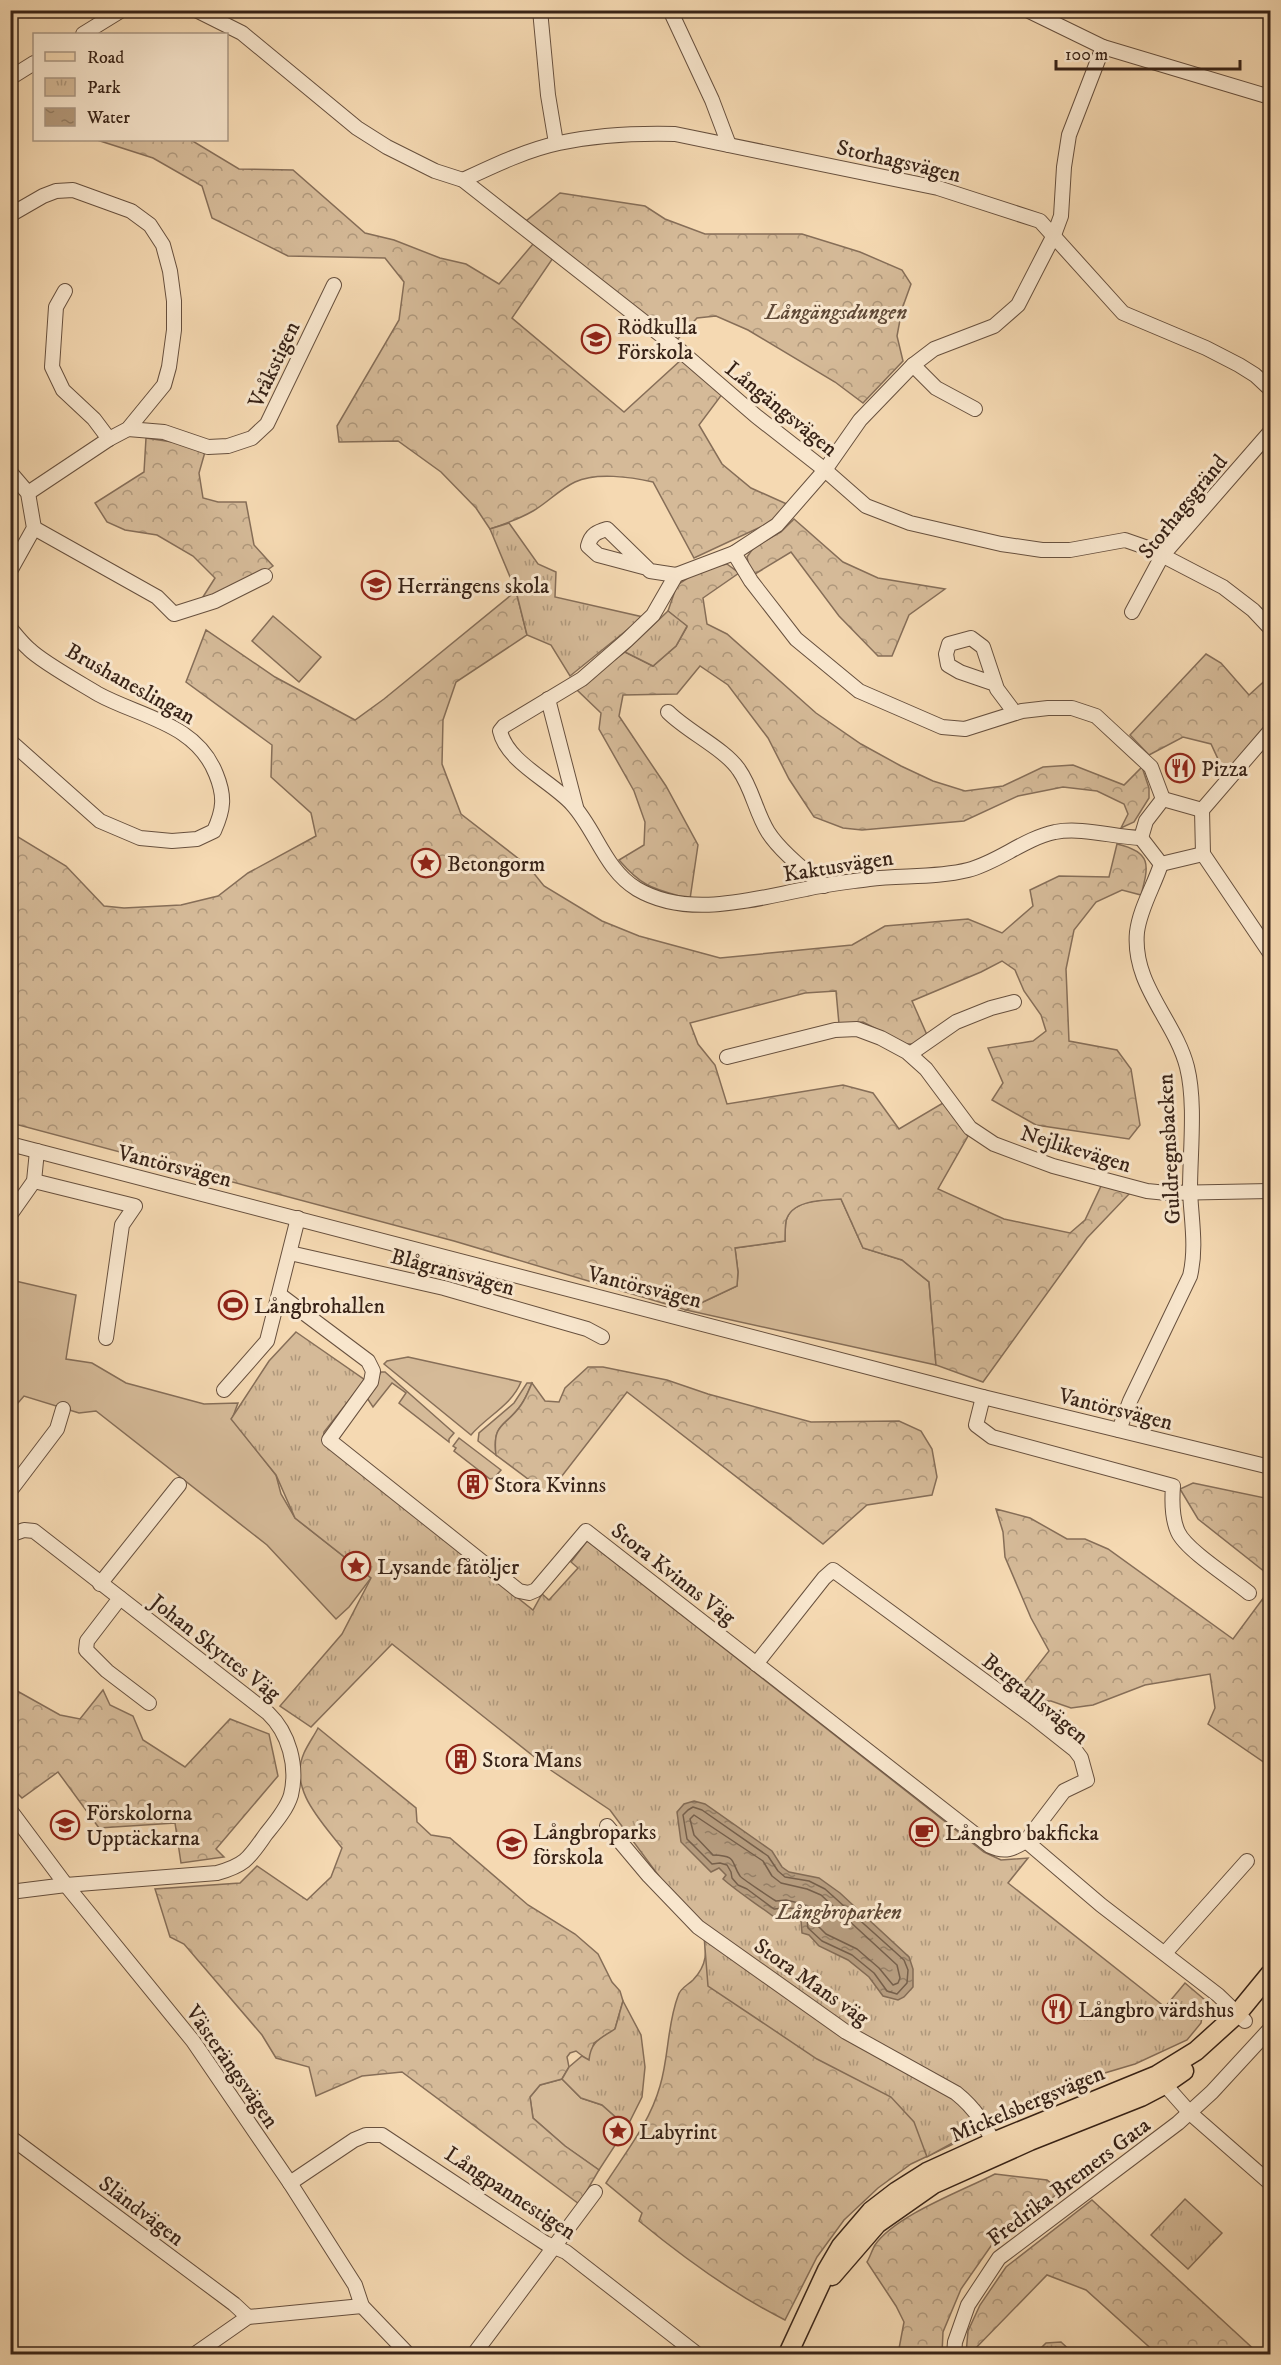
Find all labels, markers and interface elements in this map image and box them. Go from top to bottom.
legend [33,33,228,141]
scale bar [1056,33,1240,71]
text: 100 m [1065,44,1108,66]
text: Road [87,47,124,69]
text: Park [87,77,121,99]
text: Water [86,107,130,129]
street label: Storhagsvägen [834,134,964,189]
park label: Långängsdungen [763,299,907,326]
place label: Rödkulla Förskola [617,314,698,366]
street label: Vråkstigen [242,317,306,413]
school or university icon: Rödkulla Förskola [580,323,612,355]
street label: Långängsvägen [719,356,843,463]
street label: Storhagsgränd [1133,449,1234,565]
school or university icon: Herrängens skola [360,569,392,601]
place label: Herrängens skola [397,573,550,600]
street label: Brushaneslingan [61,638,200,731]
restaurant icon: Pizza [1164,752,1196,784]
place label: Pizza [1201,756,1249,783]
street label: Kaktusvägen [781,844,896,888]
place icon: Betongorm [410,847,442,879]
place label: Betongorm [447,851,545,878]
street label: Guldregnsbacken [1152,1072,1187,1225]
street label: Nejlikevägen [1017,1120,1135,1179]
street label: Vantörsvägen [114,1139,235,1194]
street label: Blågransvägen [388,1243,518,1302]
street label: Vantörsvägen [584,1260,705,1315]
sports icon: Långbrohallen [217,1289,249,1321]
place label: Långbrohallen [254,1293,386,1320]
street label: Vantörsvägen [1055,1382,1176,1437]
building icon: Stora Kvinns [457,1468,489,1500]
place label: Stora Kvinns [494,1472,606,1499]
street label: Stora Kvinns Väg [605,1517,741,1631]
place icon: Lysande fåtöljer [340,1550,372,1582]
place label: Lysande fåtöljer [377,1554,520,1581]
street label: Johan Skyttes Väg [143,1588,286,1708]
street label: Bergtallsvägen [976,1648,1094,1751]
building icon: Stora Mans [445,1743,477,1775]
place label: Stora Mans [482,1747,582,1774]
place label: Förskolorna Upptäckarna [86,1800,200,1852]
school or university icon: Förskolorna Upptäckarna [49,1809,81,1841]
cafe icon: Långbro bakficka [908,1816,940,1848]
place label: Långbroparks förskola [533,1819,656,1871]
place label: Långbro bakficka [945,1820,1100,1847]
school or university icon: Långbroparks förskola [496,1828,528,1860]
park label: Långbroparken [774,1899,902,1926]
street label: Stora Mans väg [748,1933,874,2032]
restaurant icon: Långbro värdshus [1041,1993,1073,2025]
place label: Långbro värdshus [1078,1997,1234,2024]
street label: Västerängsvägen [179,1999,284,2134]
street label: Mickelsbergsvägen [946,2060,1109,2149]
street label: Fredrika Bremers Gata [982,2112,1156,2252]
place icon: Labyrint [602,2115,634,2147]
place label: Labyrint [639,2119,717,2146]
street label: Långpannestigen [439,2141,581,2246]
street label: Sländvägen [93,2170,190,2252]

